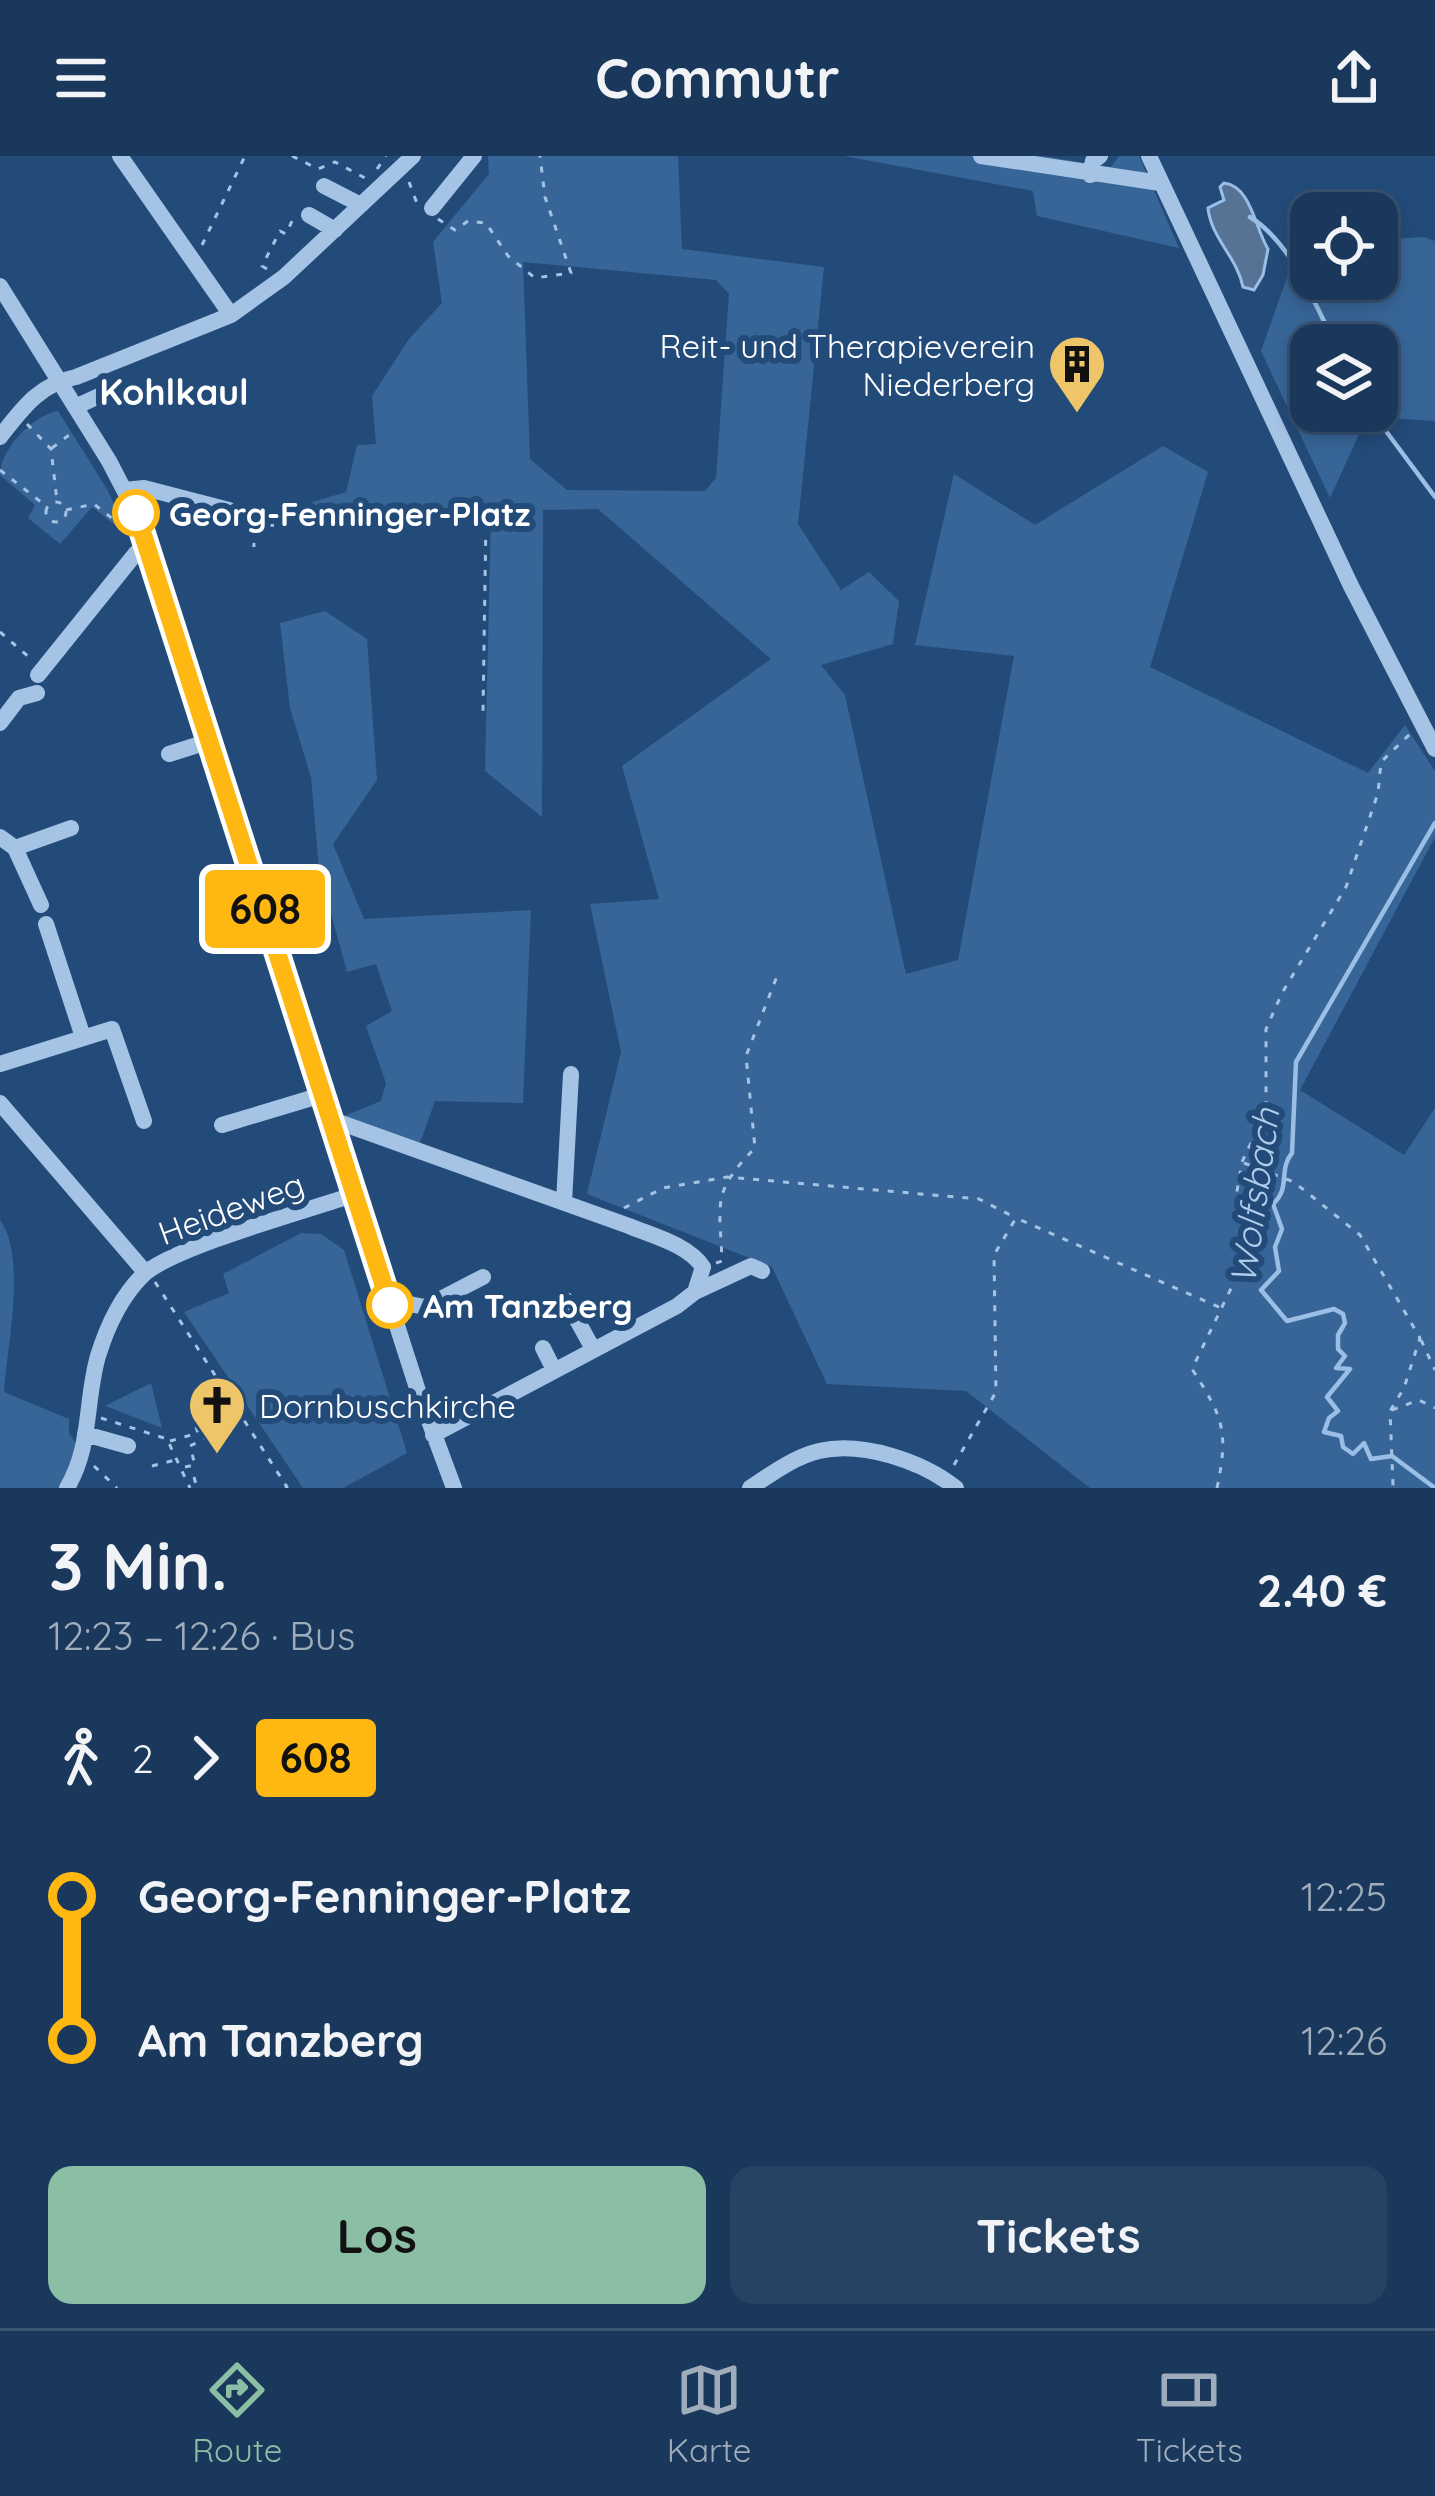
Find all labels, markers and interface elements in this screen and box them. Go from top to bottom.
text: Commutr [595,44,840,112]
icon: menu [48,45,114,111]
icon: share [1321,45,1387,111]
map controls [1290,192,1398,432]
button: locate [1290,192,1398,300]
button: layers [1290,324,1398,432]
place label: Reit- und Therapieverein Niederberg [660,325,1035,404]
building icon: Reit- und Therapieverein Niederberg [1046,333,1108,415]
district label: Kohlkaul [99,369,249,414]
marker: Georg-Fenninger-Platz [114,491,158,535]
place label: Georg-Fenninger-Platz [169,493,531,534]
line badge: 608 [196,870,334,948]
text: 608 [229,882,301,935]
water label: Wolfsbach [1219,1105,1289,1287]
street label: Heideweg [153,1163,309,1253]
marker: Am Tanzberg [368,1283,412,1327]
place label: Am Tanzberg [423,1285,633,1326]
church icon: Dornbuschkirche [186,1374,248,1456]
place label: Dornbuschkirche [259,1385,516,1426]
text: 3 Min. [48,1524,227,1607]
text: 2.40 € [1257,1562,1387,1618]
text: 12:23 – 12:26 · Bus [48,1611,355,1660]
icon: walk [48,1725,114,1791]
icon: forward [172,1725,238,1791]
text: 608 [280,1731,352,1784]
text: 2 [132,1734,154,1783]
text: Georg-Fenninger-Platz [138,1868,631,1924]
text: 12:25 [1301,1872,1387,1921]
text: Am Tanzberg [138,2012,424,2068]
text: 12:26 [1301,2016,1387,2065]
button: Los [48,2166,706,2304]
button: Tickets [730,2166,1387,2304]
tab: Route [192,2357,282,2470]
tab: Karte [667,2357,751,2470]
tab: Tickets [1136,2357,1243,2470]

